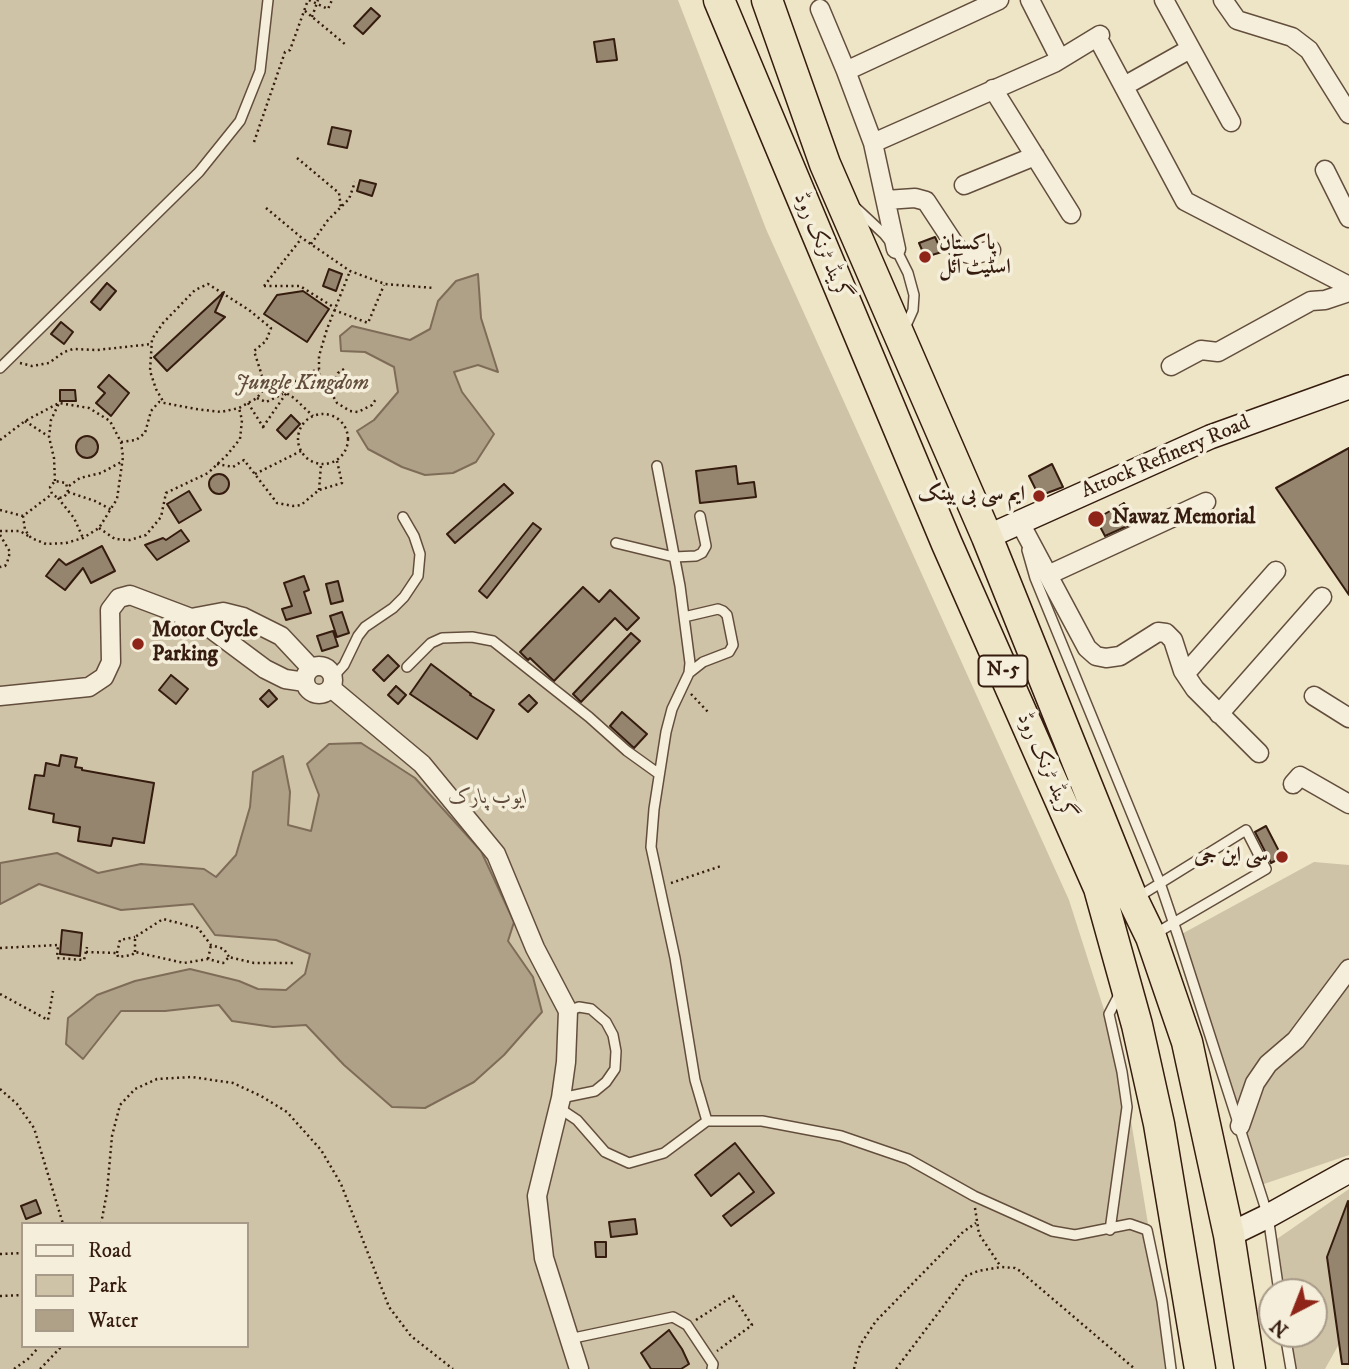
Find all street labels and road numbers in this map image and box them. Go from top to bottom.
street label: گرینڈ ٹرنک روڈ [787,189,855,305]
street label: Attock Refinery Road [1078,411,1254,505]
road number: N-5 [978,656,1028,686]
street label: گرینڈ ٹرنک روڈ [1010,709,1080,825]

